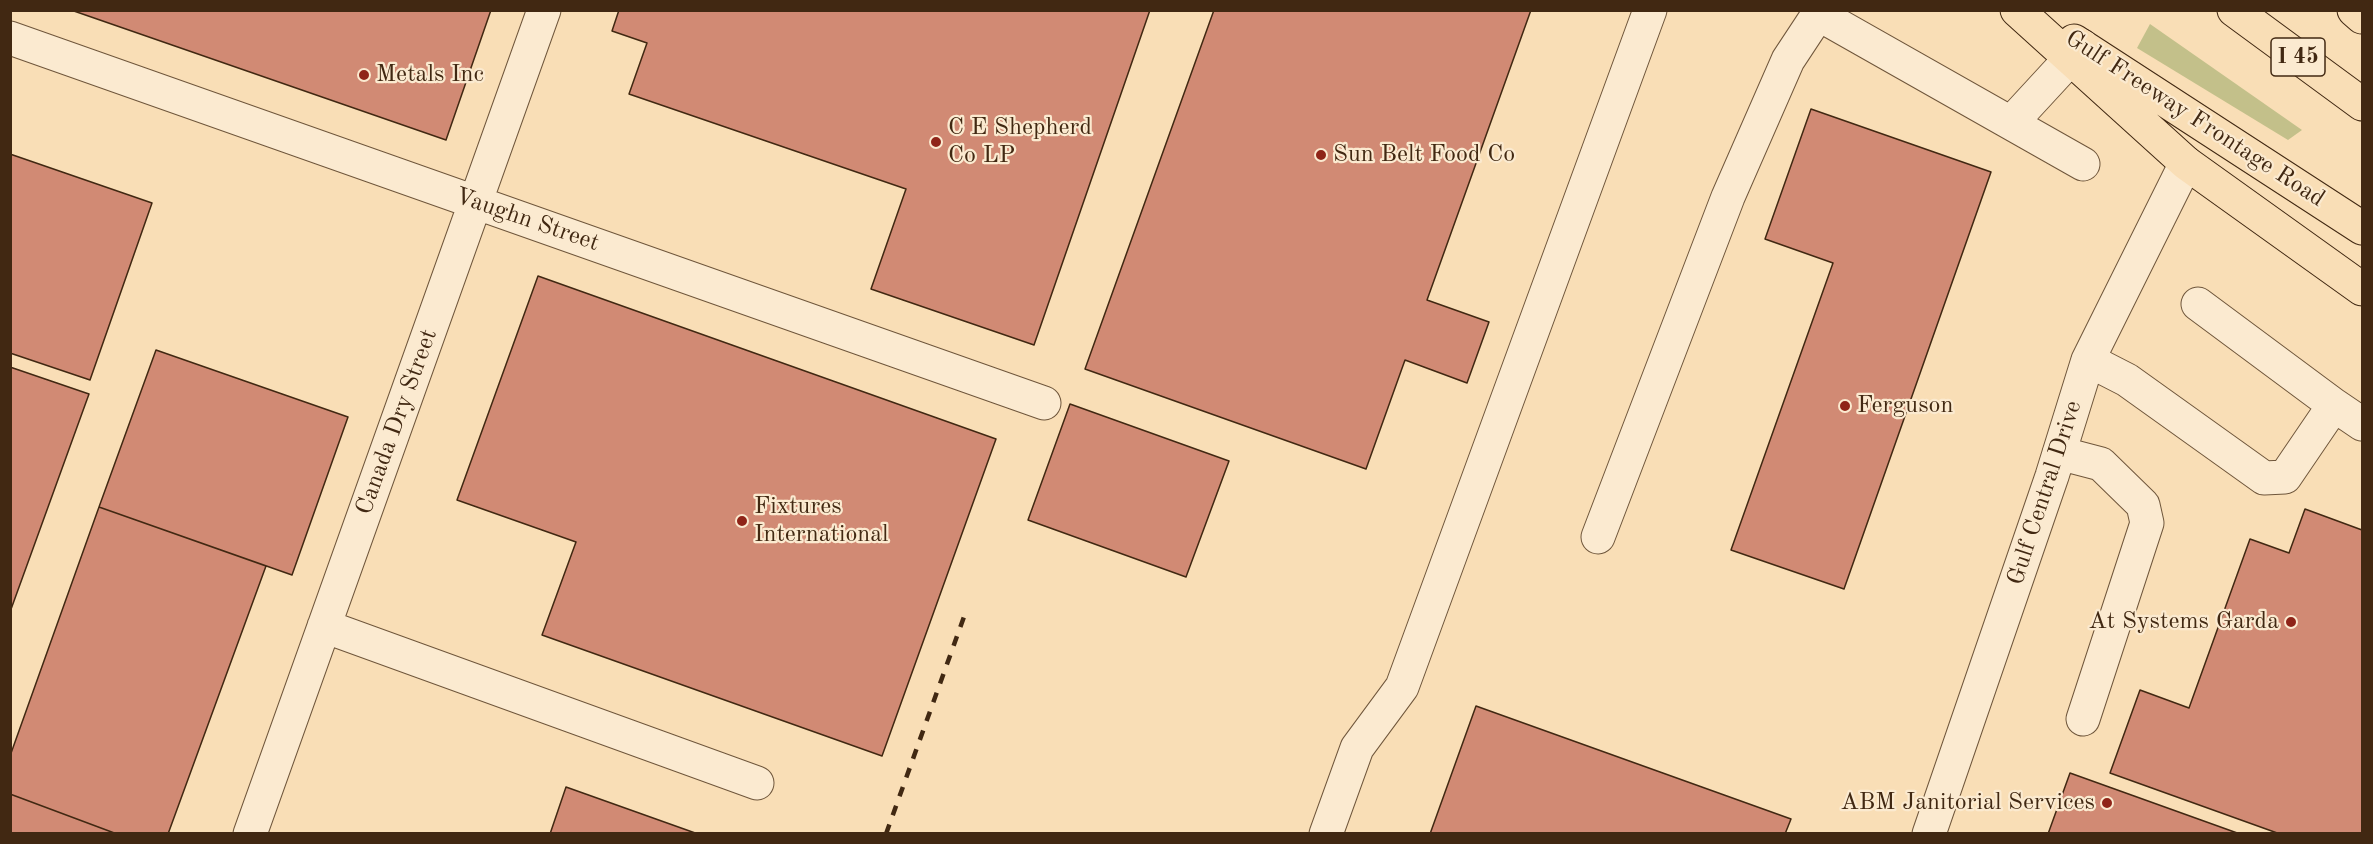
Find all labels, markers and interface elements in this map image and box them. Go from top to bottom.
street label: Gulf Freeway Frontage Road [2060,24,2330,214]
road number: I 45 [2271,38,2325,76]
place label: Metals Inc [376,61,484,89]
marker: Metals Inc [357,68,371,82]
place label: C E Shepherd Co LP [948,114,1092,170]
marker: C E Shepherd Co LP [929,135,943,149]
place label: Sun Belt Food Co [1333,141,1515,169]
marker: Sun Belt Food Co [1314,148,1328,162]
street label: Vaughn Street [451,182,603,258]
street label: Canada Dry Street [350,325,444,519]
place label: Ferguson [1857,392,1953,420]
street label: Gulf Central Drive [2002,397,2088,589]
marker: Ferguson [1838,399,1852,413]
place label: Fixtures International [754,493,889,549]
marker: Fixtures International [735,514,749,528]
place label: At Systems Garda [2089,608,2279,636]
marker: At Systems Garda [2284,615,2298,629]
place label: ABM Janitorial Services [1840,789,2095,817]
marker: ABM Janitorial Services [2100,796,2114,810]

